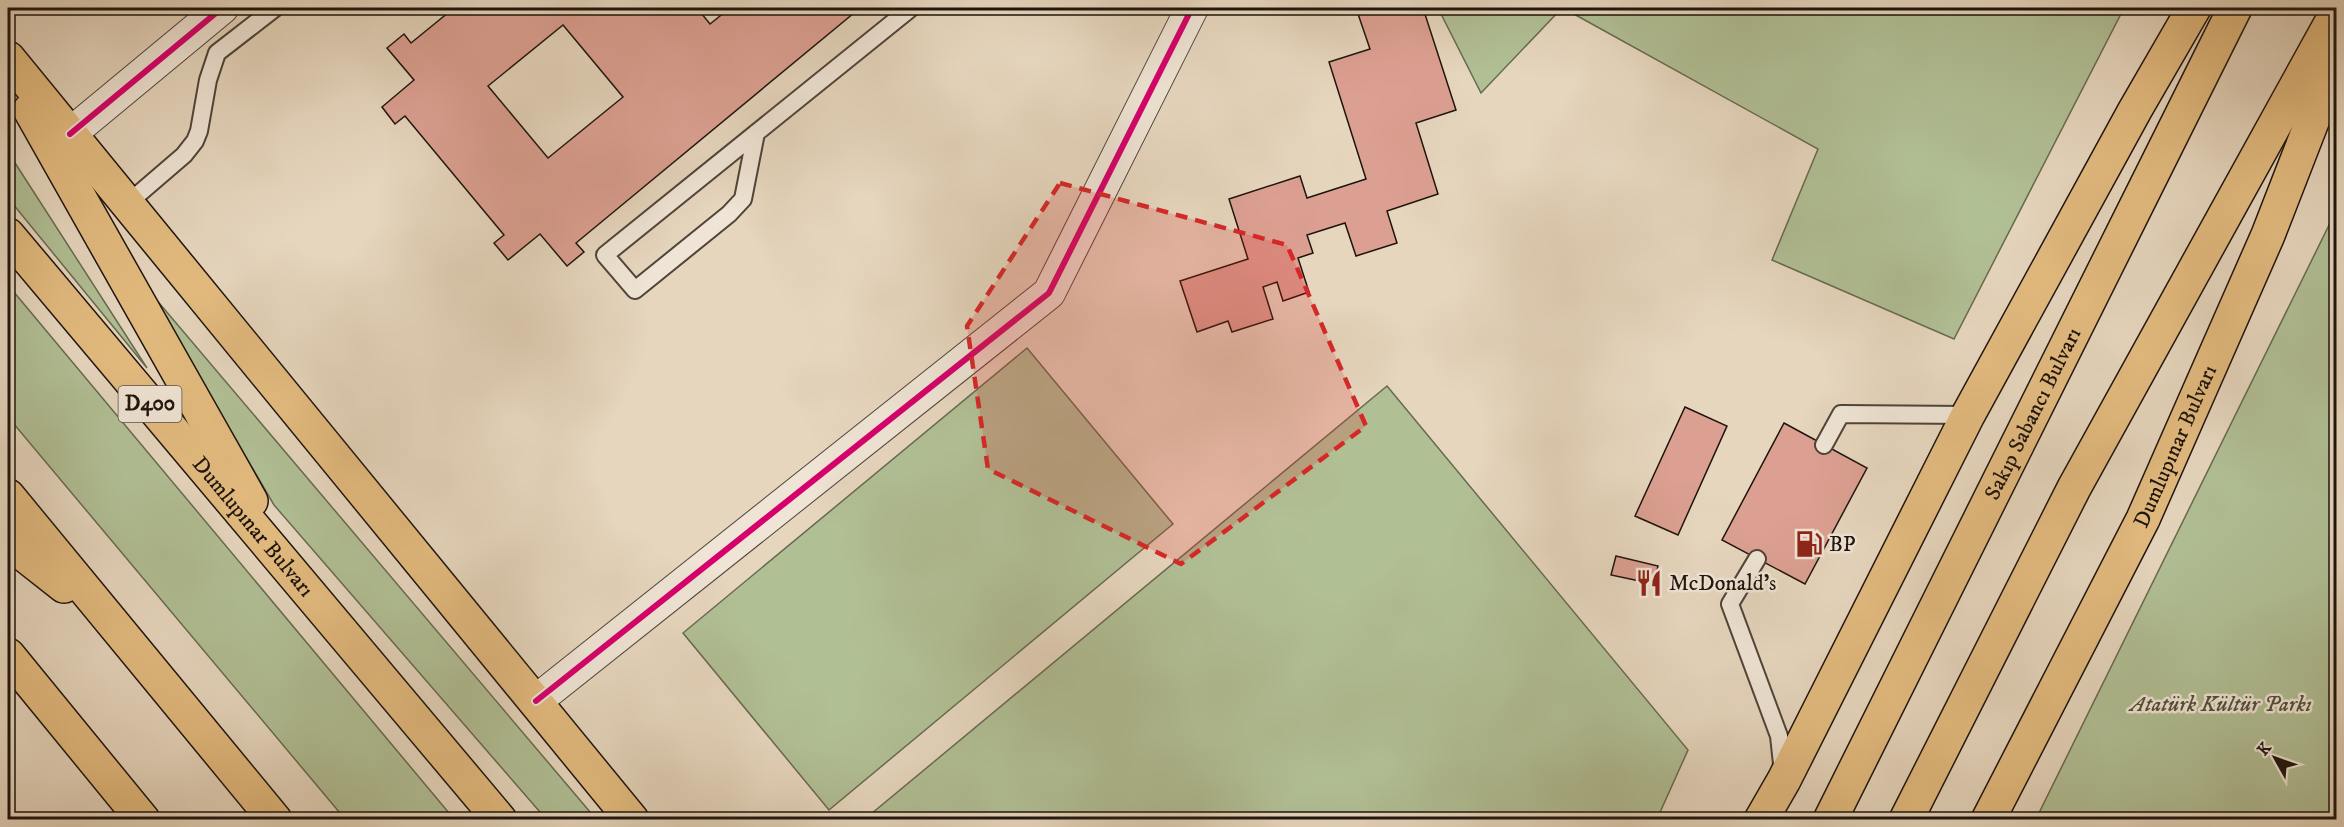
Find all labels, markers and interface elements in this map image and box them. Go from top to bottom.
street label: Sakıp Sabancı Bulvarı [1978,323,2087,504]
street label: Dumlupınar Bulvarı [2127,361,2223,532]
road number: D400 [118,386,182,422]
street label: Dumlupınar Bulvarı [187,451,320,602]
fuel station icon: BP [1794,529,1824,559]
place label: BP [1829,531,1856,558]
restaurant icon: McDonald's [1634,568,1664,598]
place label: McDonald's [1669,570,1776,597]
park label: Atatürk Kültür Parkı [2127,691,2312,718]
north arrow [2245,728,2305,788]
text: K [2253,738,2276,760]

